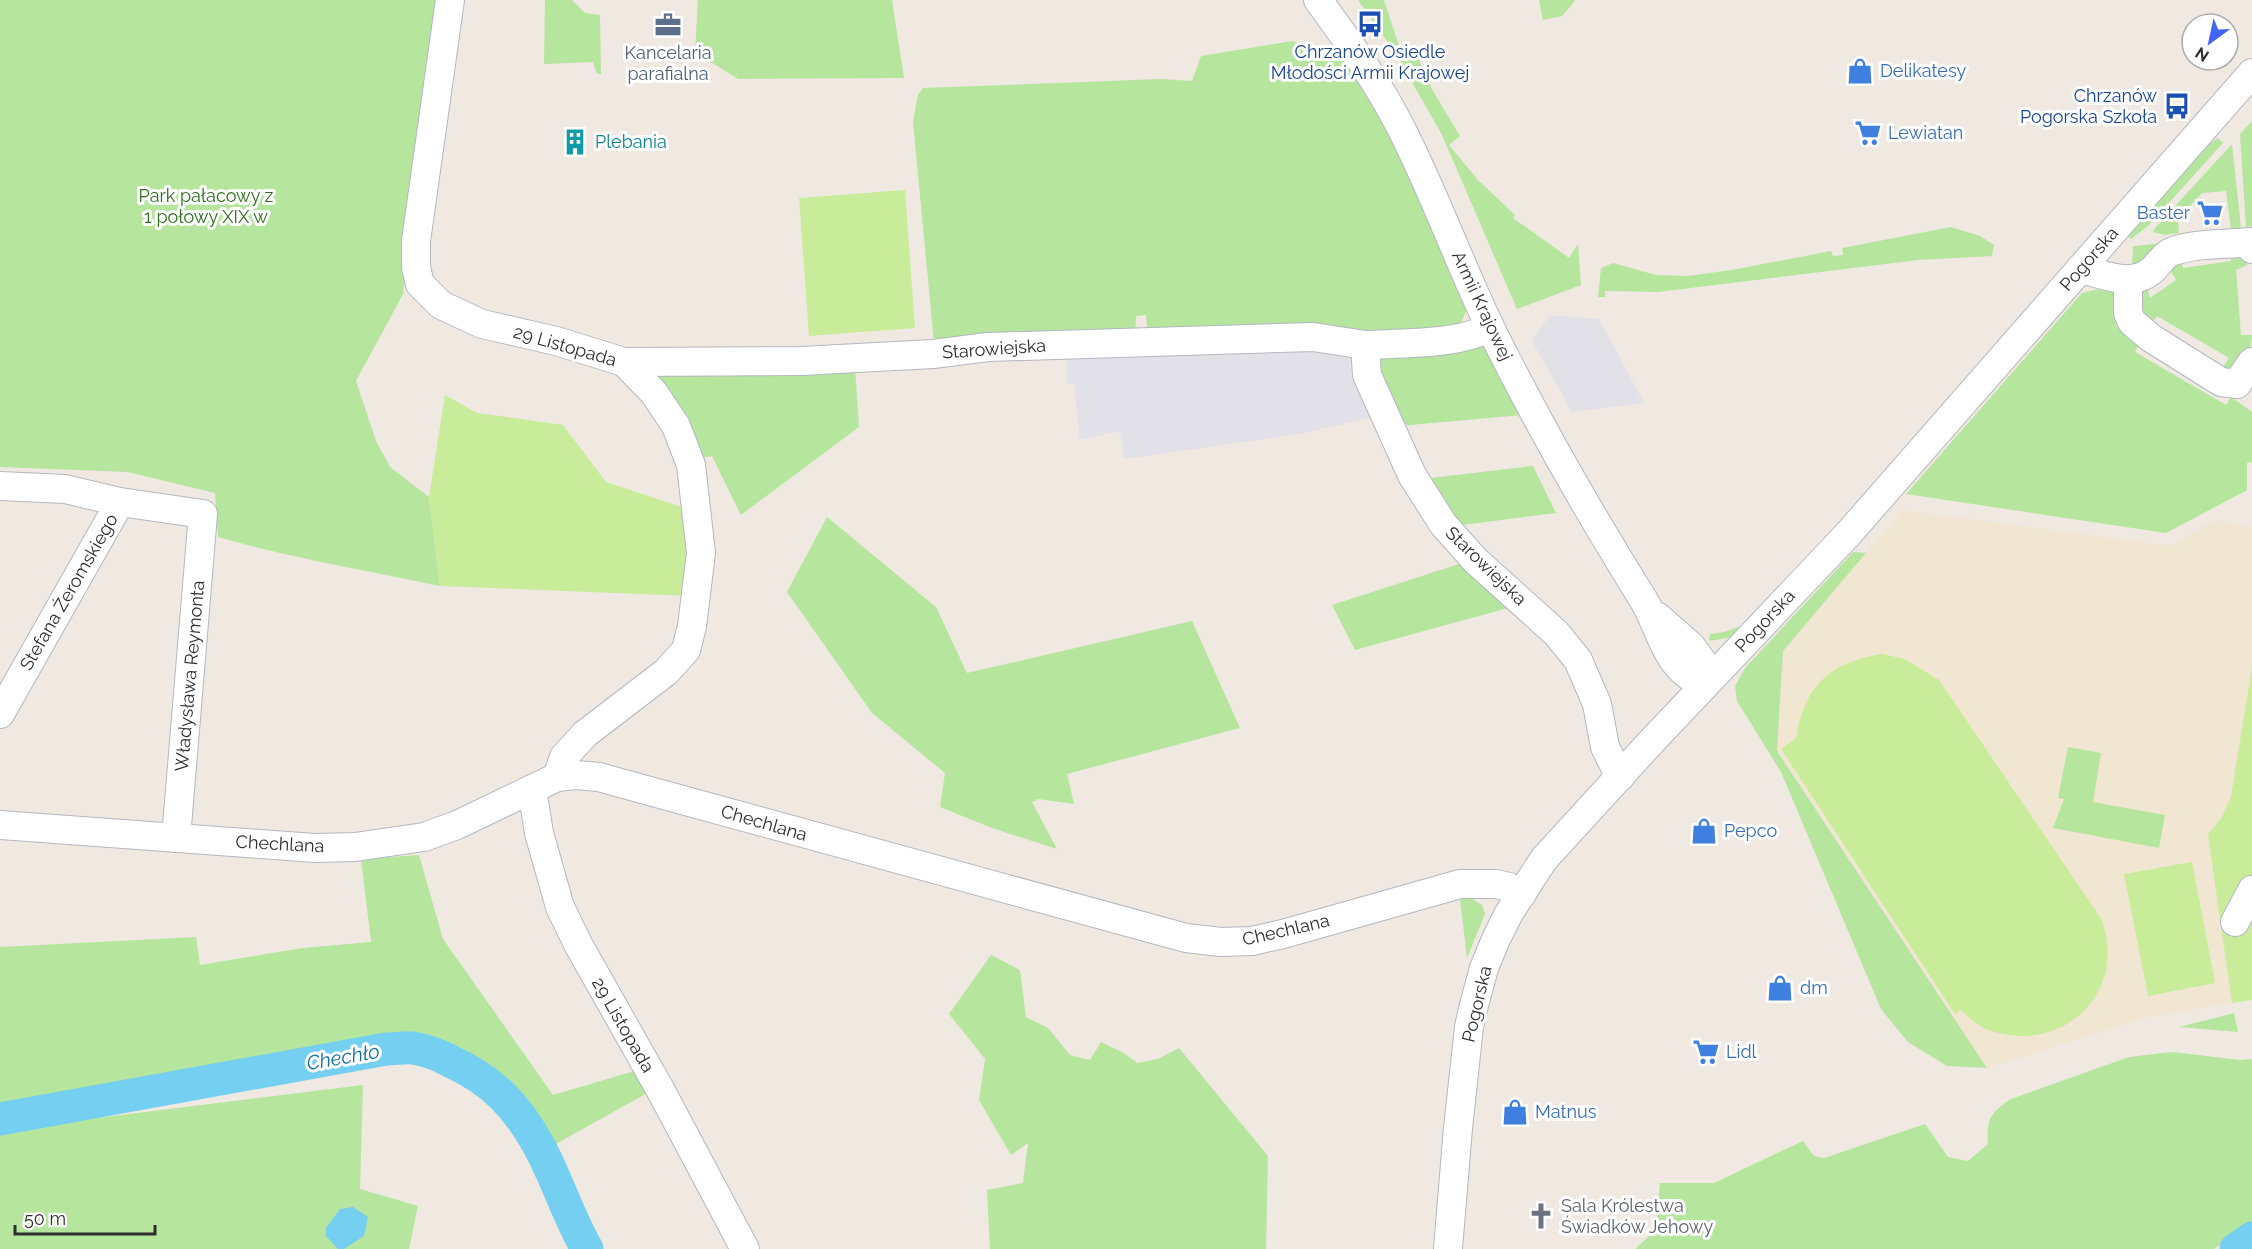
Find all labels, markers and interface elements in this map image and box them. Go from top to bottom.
bus stop icon: Chrzanów Osiedle Młodości Armii Krajowej [1355,9,1385,39]
office icon: Kancelaria parafialna [653,10,683,40]
north arrow [2180,12,2240,72]
place label: Chrzanów Osiedle Młodości Armii Krajowej [1271,41,1469,83]
place label: Kancelaria parafialna [625,42,712,84]
text: N [2192,43,2212,65]
shop icon: Delikatesy [1845,56,1875,86]
place label: Delikatesy [1880,60,1966,81]
place label: Chrzanów Pogorska Szkoła [2020,85,2157,127]
bus stop icon: Chrzanów Pogorska Szkoła [2162,91,2192,121]
supermarket icon: Lewiatan [1853,118,1883,148]
place label: Lewiatan [1888,122,1963,143]
building icon: Plebania [560,127,590,157]
place label: Plebania [595,131,667,152]
park label: Park pałacowy z 1 połowy XIX w [139,185,274,227]
supermarket icon: Baster [2195,198,2225,228]
place label: Baster [2137,202,2191,223]
street label: Pogorska [2055,222,2122,295]
street label: Armii Krajowej [1448,248,1517,364]
street label: 29 Listopada [511,321,619,370]
street label: Starowiejska [941,334,1047,363]
street label: Stefana Żeromskiego [15,510,122,674]
street label: Starowiejska [1442,522,1531,609]
street label: Władysława Reymonta [171,579,208,772]
street label: Pogorska [1730,585,1799,656]
street label: Chechlana [719,800,810,845]
shop icon: Pepco [1689,816,1719,846]
place label: Pepco [1724,820,1777,841]
street label: Chechlana [235,831,325,856]
street label: Chechlana [1240,909,1332,950]
street label: Pogorska [1458,964,1496,1044]
shop icon: dm [1765,973,1795,1003]
street label: 29 Listopada [588,974,659,1076]
place label: dm [1800,977,1828,998]
supermarket icon: Lidl [1691,1037,1721,1067]
water label: Chechło [305,1039,381,1075]
place label: Lidl [1726,1041,1757,1062]
shop icon: Matnus [1500,1097,1530,1127]
place label: Matnus [1535,1101,1597,1122]
place label: Sala Królestwa Świadków Jehowy [1561,1195,1713,1237]
scale bar [15,1198,154,1236]
church icon: Sala Królestwa Świadków Jehowy [1526,1201,1556,1231]
text: 50 m [24,1208,66,1229]

